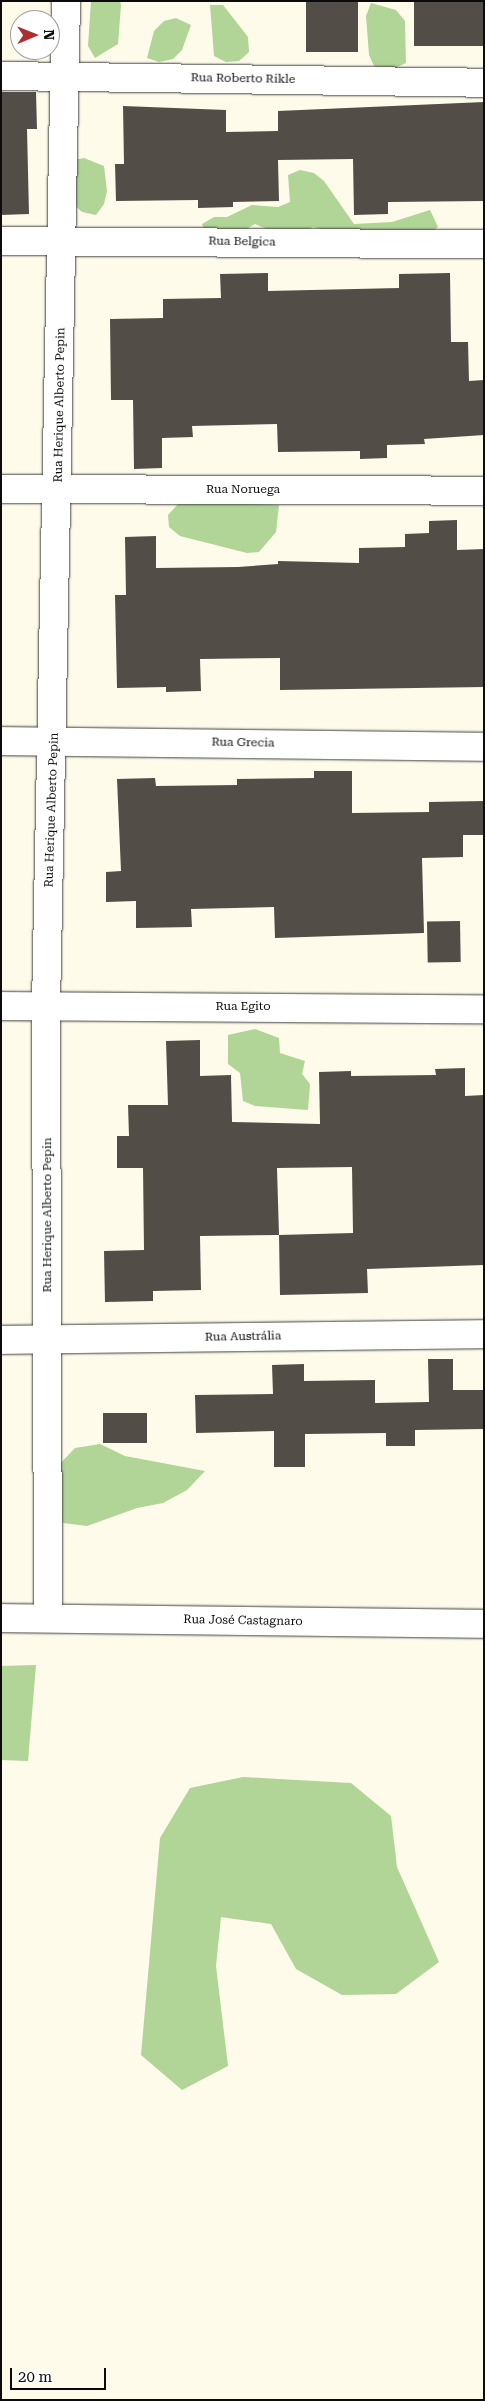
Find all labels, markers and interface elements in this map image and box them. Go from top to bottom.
north arrow [10,10,60,60]
text: N [41,29,57,40]
street label: Rua Roberto Rikle [191,71,295,87]
street label: Rua Belgica [208,234,276,250]
street label: Rua Herique Alberto Pepin [51,327,69,483]
street label: Rua Noruega [206,483,280,497]
street label: Rua Herique Alberto Pepin [42,732,62,888]
street label: Rua Grecia [211,735,275,751]
street label: Rua Egito [215,1000,271,1014]
street label: Rua Herique Alberto Pepin [41,1137,55,1293]
street label: Rua Austrália [205,1329,281,1345]
street label: Rua José Castagnaro [183,1613,303,1629]
scale bar [12,2358,109,2390]
text: 20 m [18,2368,52,2386]

